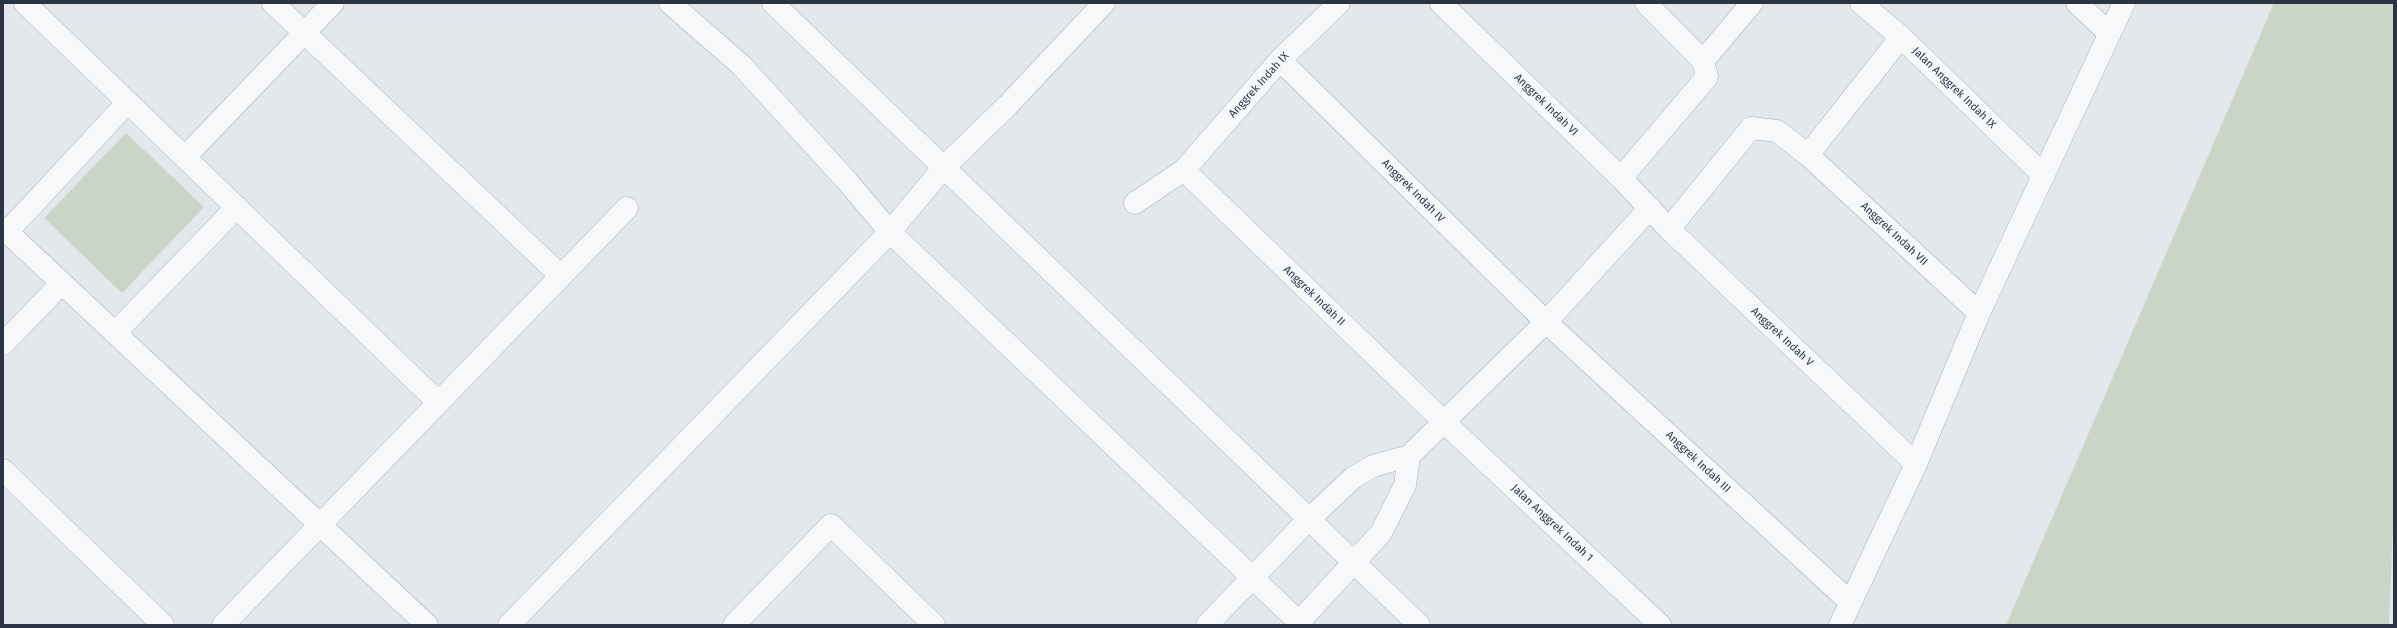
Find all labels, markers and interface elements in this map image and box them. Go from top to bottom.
street label: Jalan Anggrek Indah IX [1909,45,1999,131]
street label: Anggrek Indah IX [1226,50,1292,120]
street label: Anggrek Indah VI [1511,71,1581,139]
street label: Anggrek Indah IV [1379,157,1447,225]
street label: Anggrek Indah VII [1858,200,1930,268]
street label: Anggrek Indah II [1280,263,1348,329]
street label: Anggrek Indah V [1748,305,1816,369]
street label: Anggrek Indah III [1663,429,1733,495]
street label: Jalan Anggrek Indah 1 [1508,482,1596,564]

